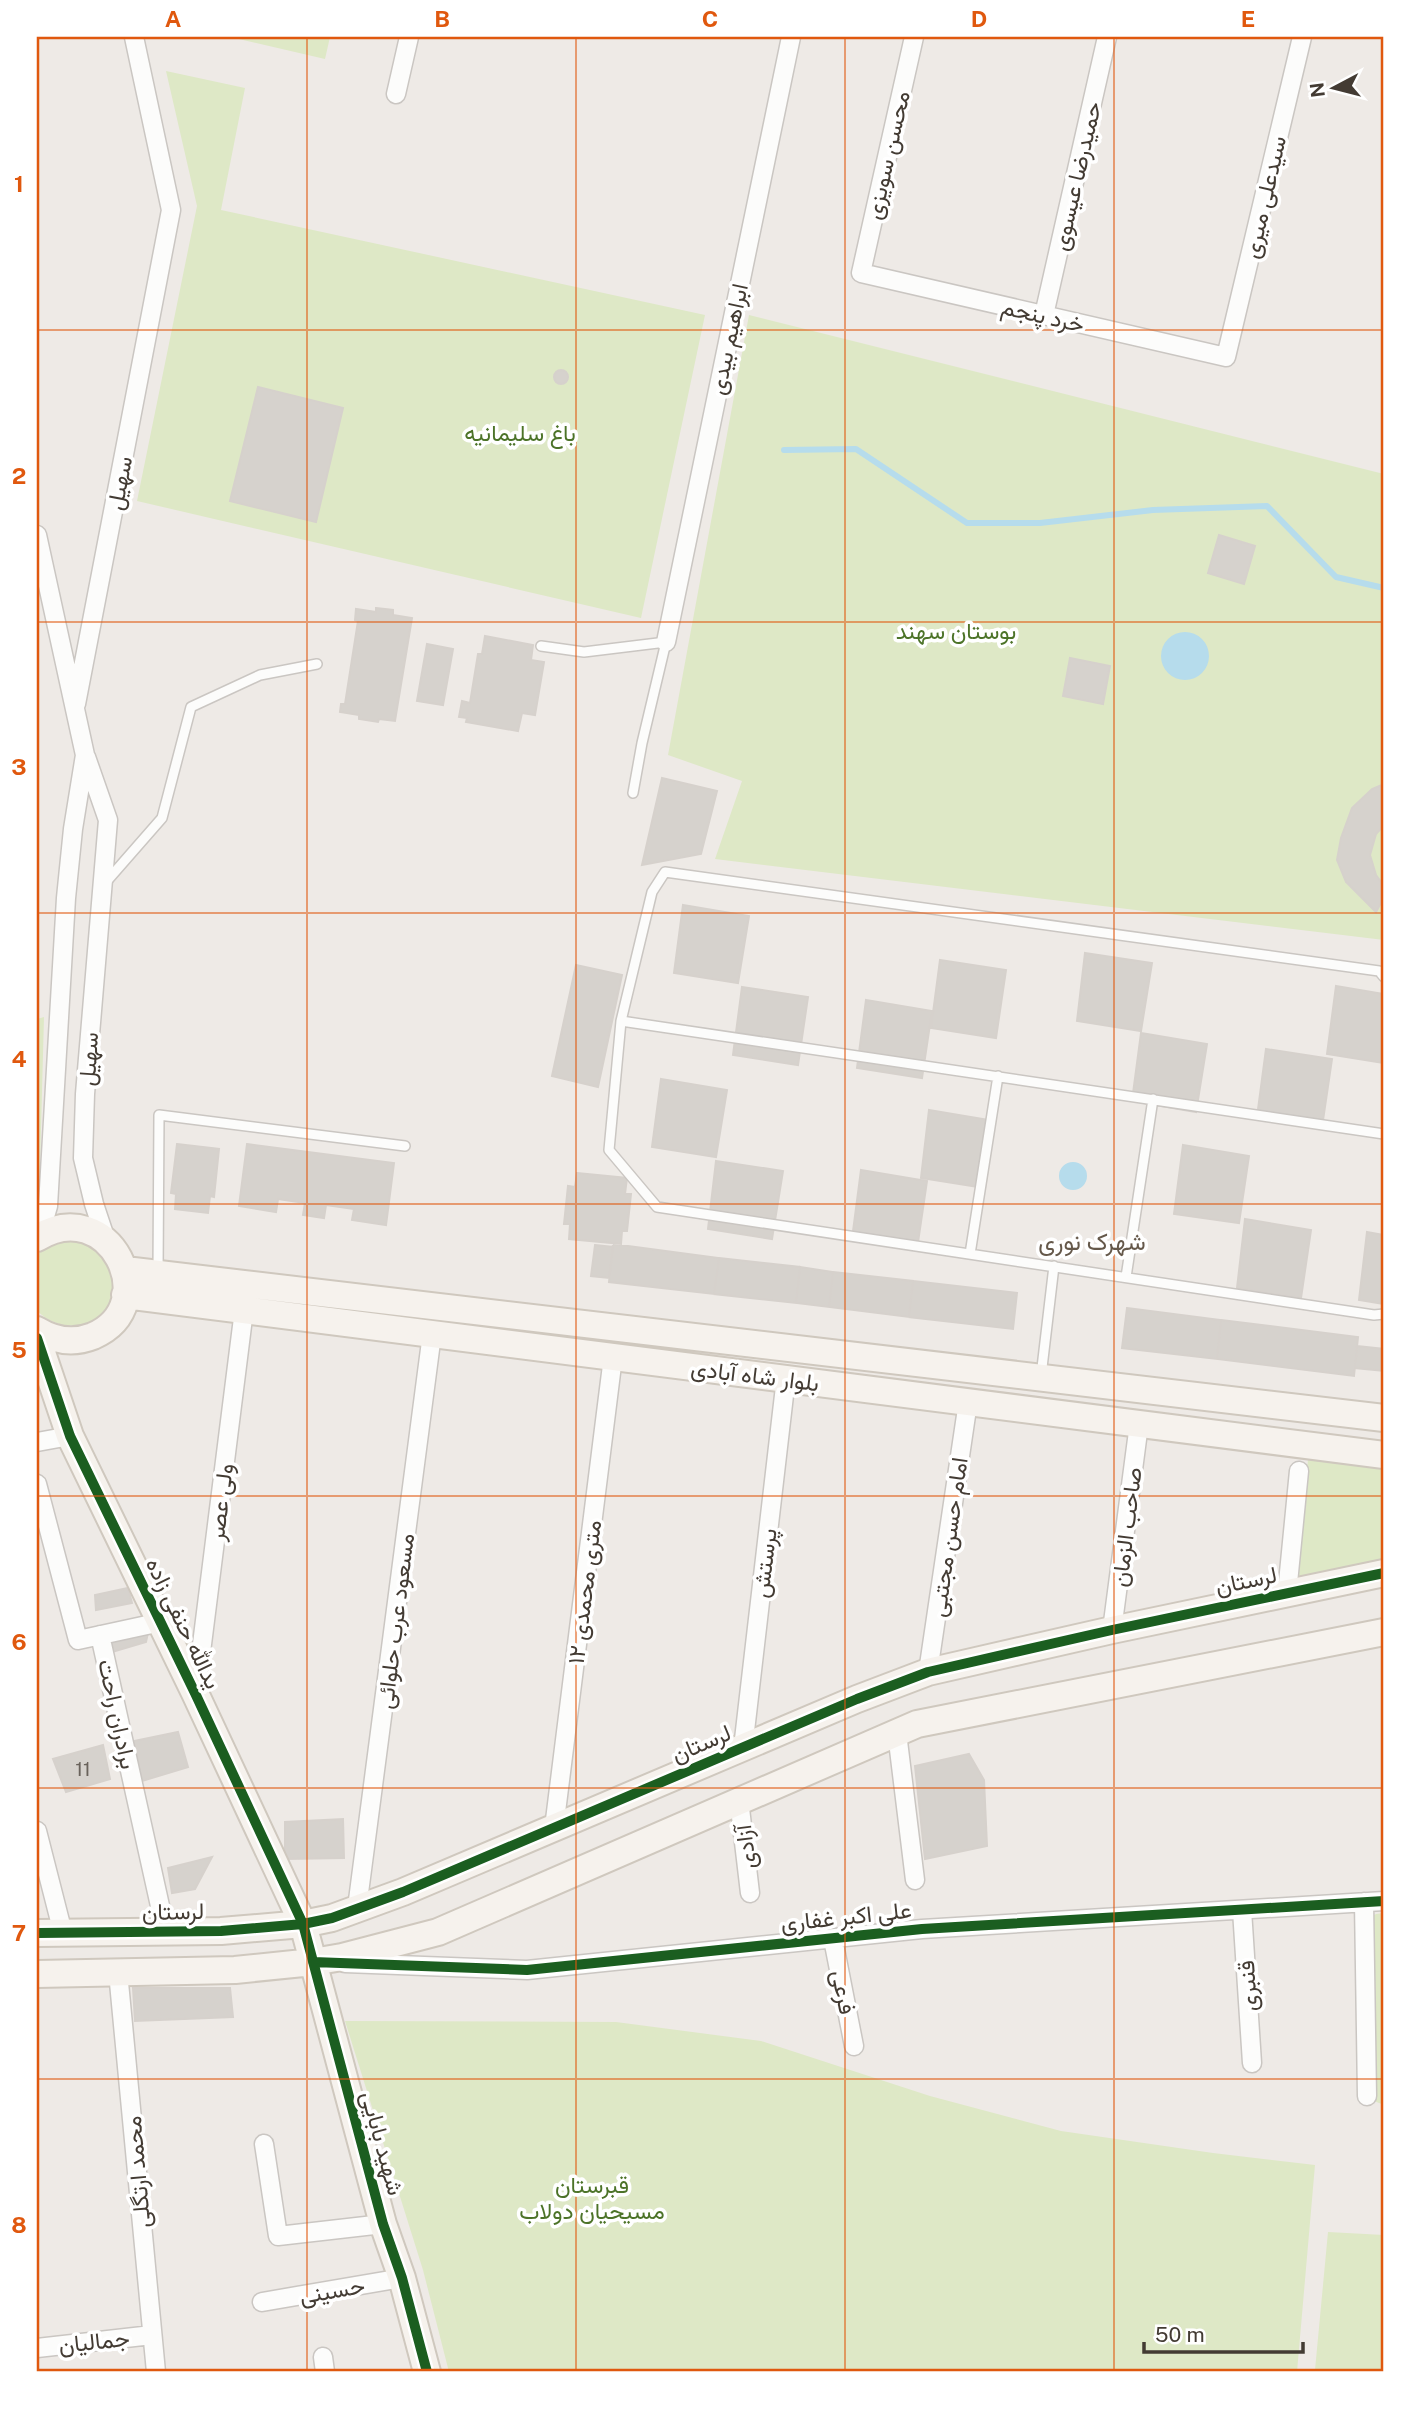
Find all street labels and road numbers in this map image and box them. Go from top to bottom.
street label: محسن سویزی [859,88,917,222]
street label: حمیدرضا عیسوی [1046,99,1108,254]
street label: سیدعلی میری [1237,133,1293,261]
street label: ابراهیم بیدی [703,281,755,397]
street label: خرد پنجم [998,292,1087,341]
street label: سهیل [101,454,139,513]
street label: سهیل [73,1031,105,1087]
street label: بلوار شاه آبادی [689,1354,821,1398]
street label: امام حسن مجتبی [923,1455,975,1619]
street label: ولی عصر [202,1462,240,1544]
street label: صاحب الزمان [1105,1466,1149,1589]
street label: ۱۲ متری محمدی [562,1518,608,1666]
street label: پرستش [746,1527,785,1600]
street label: مسعود عرب حلوائی [371,1532,421,1711]
street label: یدالله حنفی زاده [139,1553,227,1694]
street label: لرستان [1213,1560,1280,1602]
street label: برادران راحت [91,1657,143,1772]
street label: لرستان [667,1718,736,1769]
street label: آزادی [729,1822,763,1871]
street label: علی اکبر غفاری [779,1896,913,1938]
street label: لرستان [142,1897,204,1927]
street label: قنبری [1232,1959,1264,2013]
street label: فرعی [825,1968,862,2017]
street label: شهید بابایی [354,2088,410,2199]
street label: محمد ارتگلی [119,2115,157,2229]
street label: حسینی [297,2271,367,2310]
street label: جمالیان [57,2324,131,2358]

